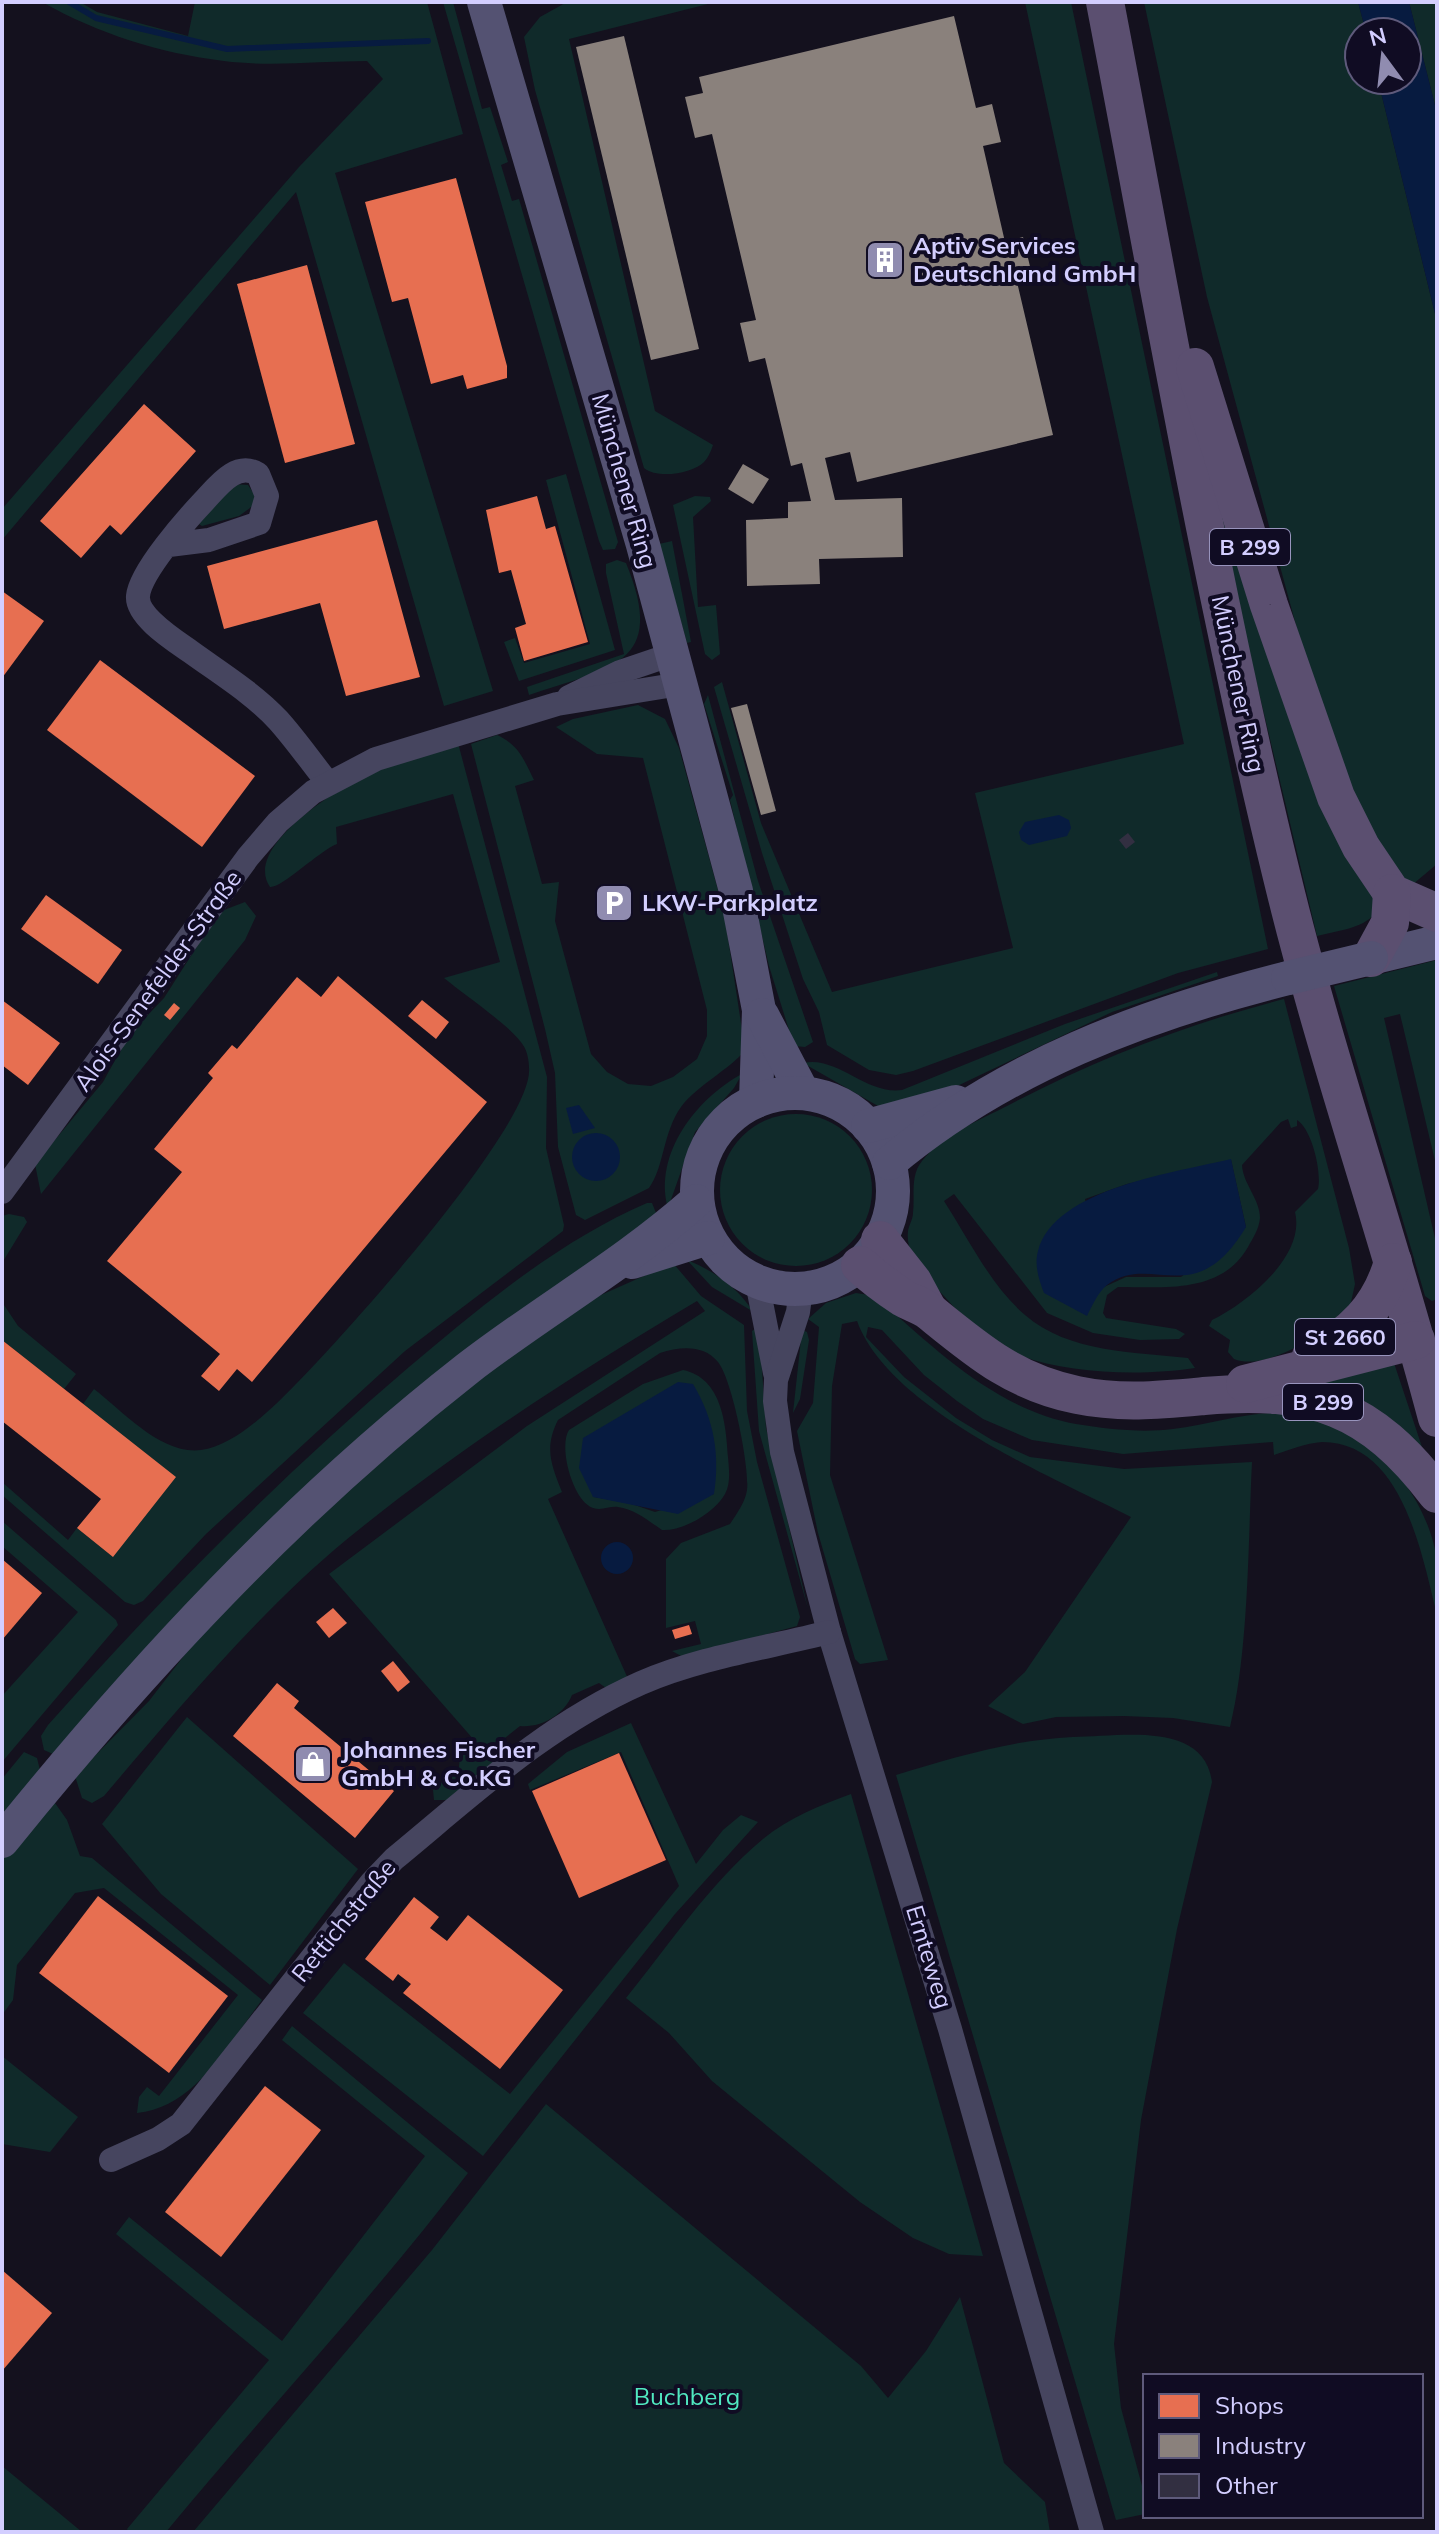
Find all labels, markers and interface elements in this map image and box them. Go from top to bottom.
north arrow [1343,16,1423,96]
text: N [1366,21,1389,52]
place label: Aptiv Services Deutschland GmbH [913,230,1136,288]
building icon: Aptiv Services Deutschland GmbH [864,239,906,281]
street label: Münchener Ring [586,390,664,572]
road number: B 299 [1210,529,1290,565]
street label: Münchener Ring [1206,592,1272,775]
street label: Alois-Senefelder-Straße [67,864,248,1097]
parking icon: LKW-Parkplatz [593,882,635,924]
place label: LKW-Parkplatz [642,887,818,917]
road number: St 2660 [1295,1319,1395,1355]
road number: B 299 [1283,1384,1363,1420]
place label: Johannes Fischer GmbH & Co.KG [341,1734,536,1792]
shop icon: Johannes Fischer GmbH & Co.KG [292,1743,334,1785]
street label: Rettichstraße [285,1853,402,1988]
street label: Ernteweg [900,1902,960,2012]
legend [1143,2374,1423,2518]
park label: Buchberg [634,2381,740,2411]
text: Shops [1215,2390,1284,2420]
text: Industry [1215,2430,1306,2460]
text: Other [1215,2470,1278,2500]

